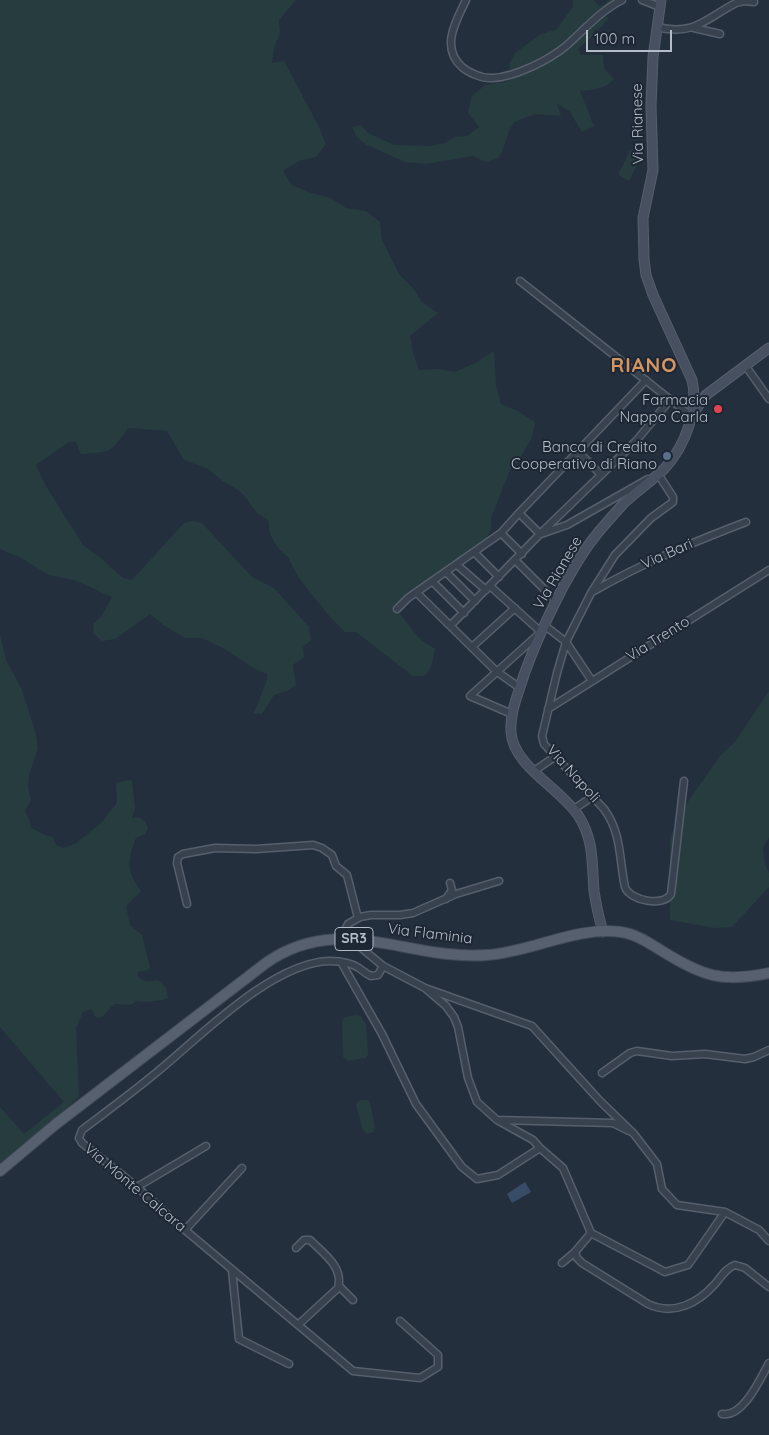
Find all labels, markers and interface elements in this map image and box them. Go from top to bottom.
scale bar [589,20,675,52]
text: 100 m [594,29,635,48]
street label: Via Rianese [628,83,648,165]
district label: RIANO [610,354,678,378]
place label: Farmacia Nappo Carla [619,391,708,426]
marker: Farmacia Nappo Carla [712,403,724,415]
place label: Banca di Credito Cooperativo di Riano [511,438,657,473]
marker: Banca di Credito Cooperativo di Riano [661,450,673,462]
street label: Via Rianese [530,533,586,613]
street label: Via Bari [639,535,695,573]
street label: Via Trento [623,613,693,665]
street label: Via Napoli [542,742,604,806]
street label: Via Flaminia [387,920,473,948]
road number: SR3 [335,928,373,951]
street label: Via Monte Calcara [80,1140,190,1236]

